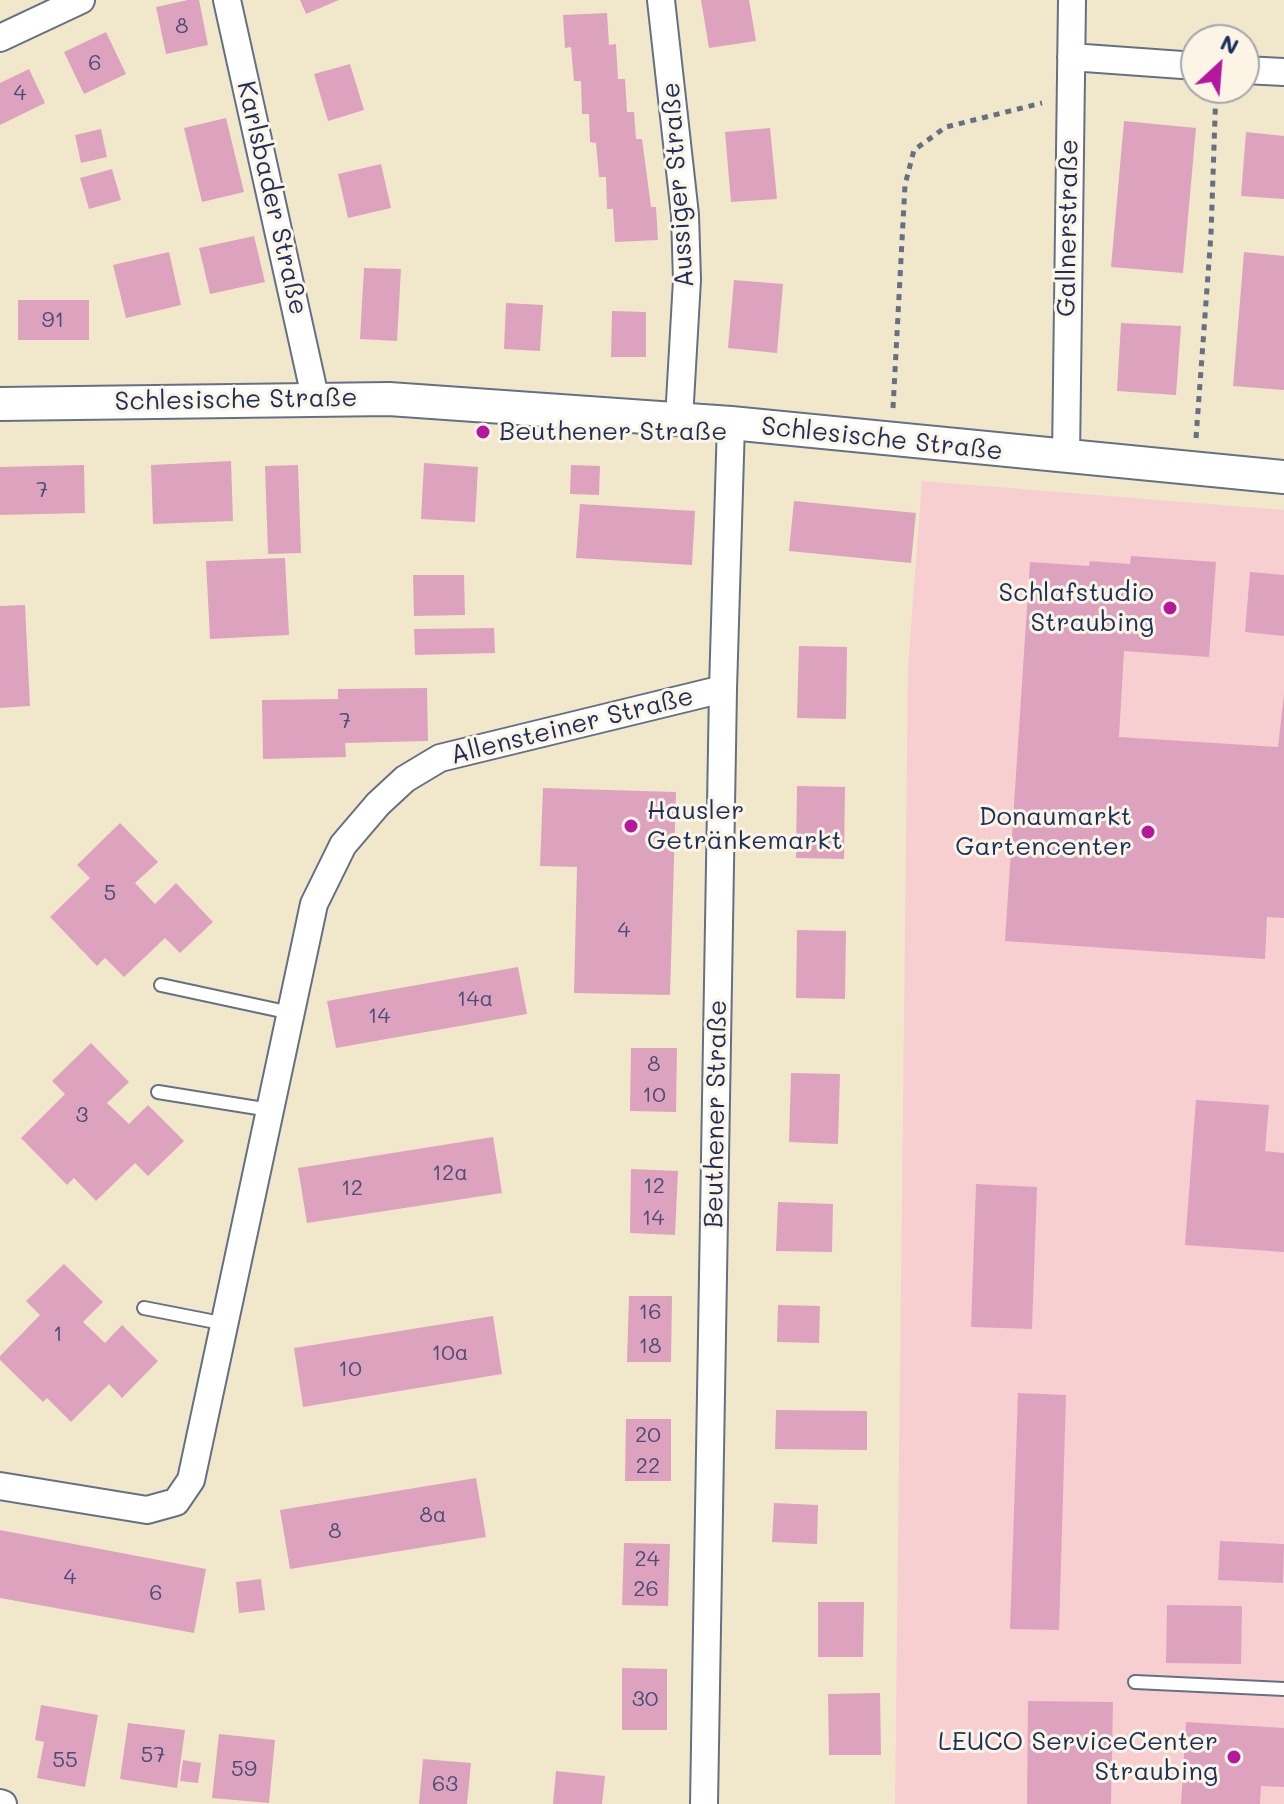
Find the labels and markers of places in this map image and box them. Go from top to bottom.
place label: Beuthener Straße [499,416,727,448]
marker: Beuthener Straße [474,423,492,441]
place label: Schlafstudio Straubing [998,577,1154,638]
marker: Schlafstudio Straubing [1161,599,1179,617]
place label: Hausler Getränkemarkt [647,795,843,856]
place label: Donaumarkt Gartencenter [955,801,1132,862]
marker: Hausler Getränkemarkt [622,817,640,835]
marker: Donaumarkt Gartencenter [1139,823,1157,841]
place label: LEUCO ServiceCenter Straubing [938,1726,1218,1788]
marker: LEUCO ServiceCenter Straubing [1225,1748,1243,1766]

